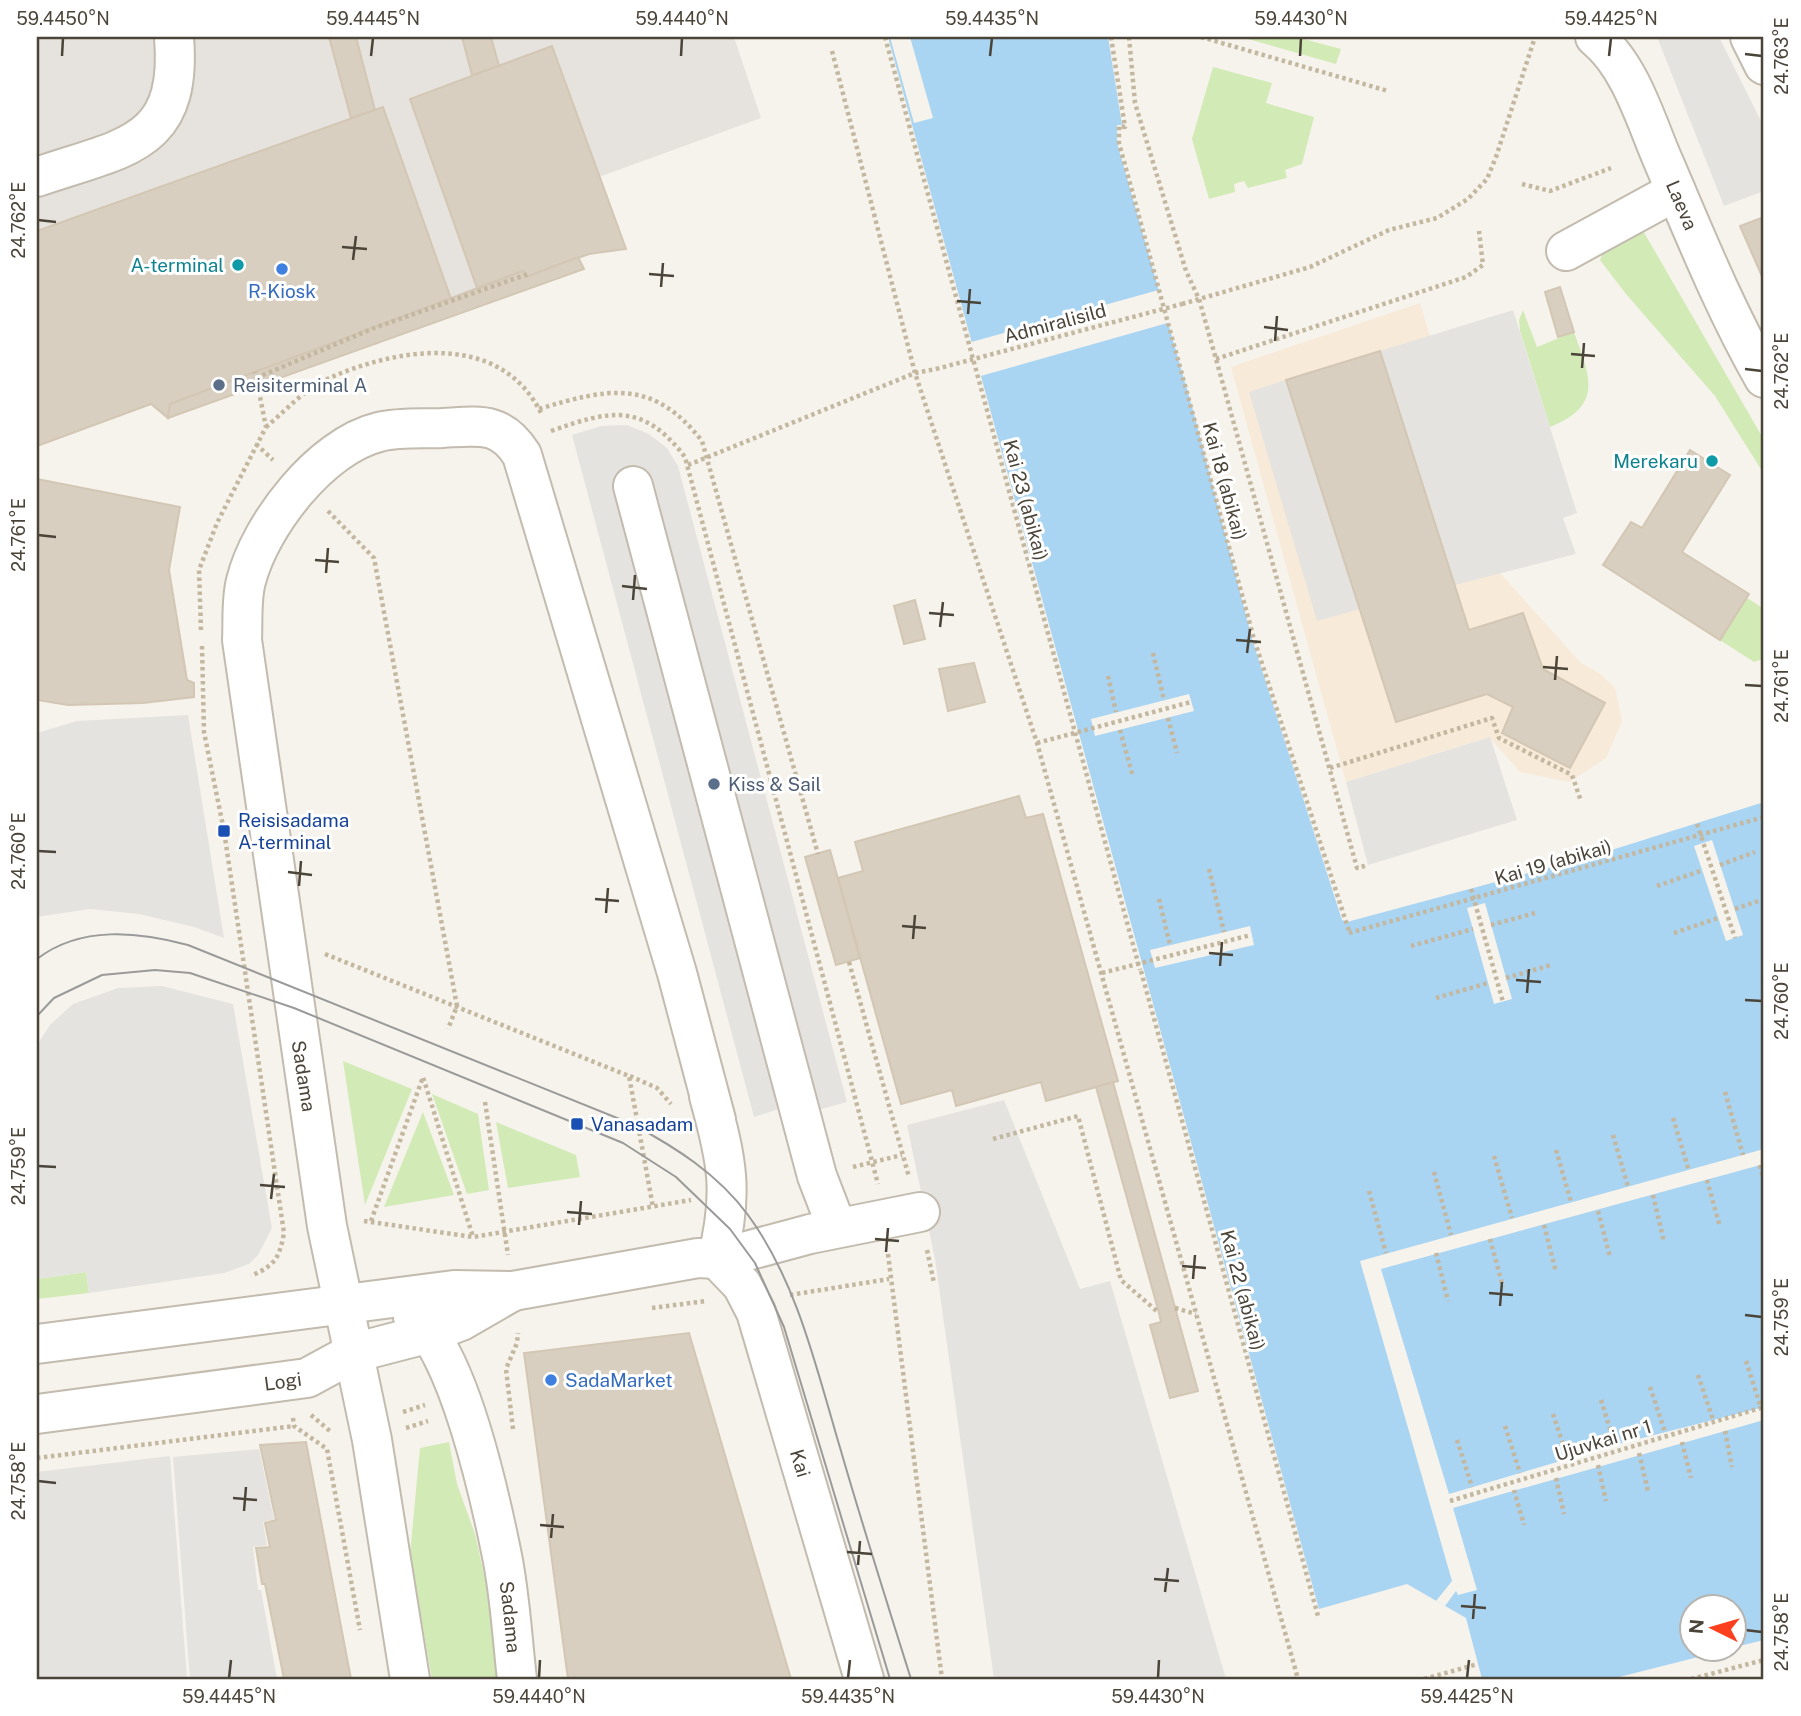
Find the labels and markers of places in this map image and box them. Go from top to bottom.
place label: A-terminal [130,254,224,276]
marker: A-terminal [230,257,246,273]
marker: R-Kiosk [274,261,290,277]
place label: R-Kiosk [248,280,316,302]
place label: Reisiterminal A [233,374,367,396]
marker: Reisiterminal A [211,377,227,393]
place label: Merekaru [1613,450,1698,472]
marker: Merekaru [1704,453,1720,469]
place label: Kiss & Sail [728,773,821,795]
marker: Kiss & Sail [706,776,722,792]
place label: Reisisadama A-terminal [238,809,349,853]
marker: Reisisadama A-terminal [216,823,232,839]
place label: Vanasadam [591,1113,693,1135]
marker: Vanasadam [569,1116,585,1132]
place label: SadaMarket [565,1369,673,1391]
marker: SadaMarket [543,1372,559,1388]

